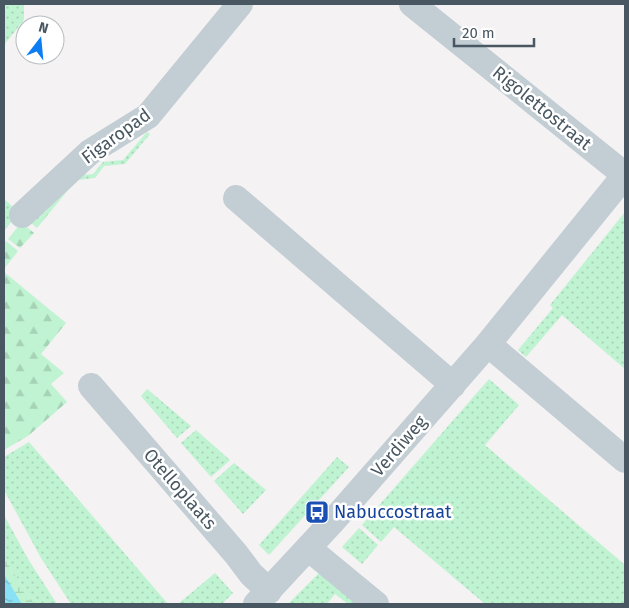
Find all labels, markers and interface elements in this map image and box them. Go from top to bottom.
north arrow [15,15,65,65]
scale bar [454,15,534,47]
text: N [37,19,50,37]
text: 20 m [462,24,495,42]
street label: Rigolettostraat [488,61,596,155]
street label: Figaropad [77,104,155,168]
street label: Verdiweg [367,410,432,481]
street label: Otelloplaats [139,444,221,534]
bus stop icon: Nabuccostraat [304,499,330,525]
place label: Nabuccostraat [334,501,452,523]

